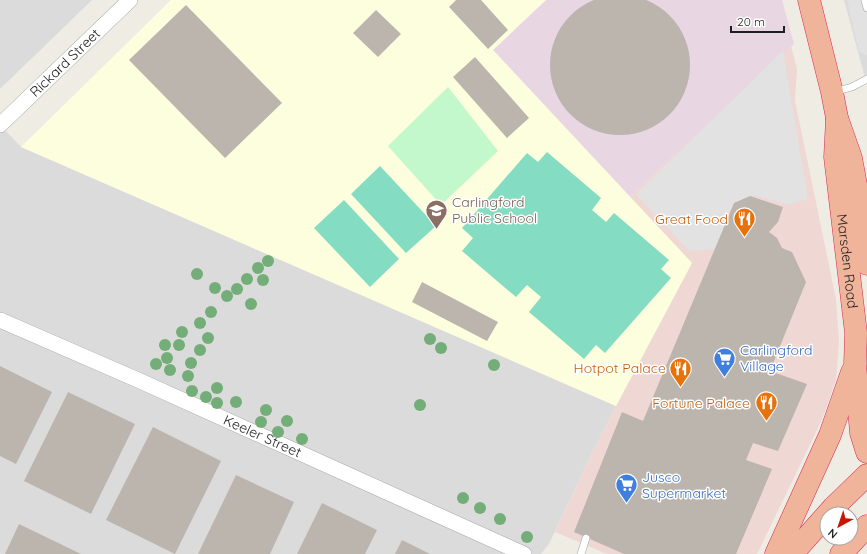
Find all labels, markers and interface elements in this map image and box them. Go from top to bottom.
scale bar [731,8,784,34]
text: 20 m [737,14,765,29]
street label: Rickard Street [26,24,104,101]
place label: Carlingford Public School [452,193,537,227]
school or university icon: Carlingford Public School [423,197,449,230]
restaurant icon: Great Food [731,206,757,239]
place label: Great Food [655,210,728,228]
street label: Marsden Road [833,213,862,309]
place label: Carlingford Village [740,341,813,375]
supermarket icon: Carlingford Village [712,345,738,378]
restaurant icon: Hotpot Palace [668,355,694,388]
place label: Hotpot Palace [574,359,666,377]
restaurant icon: Fortune Palace [753,390,779,423]
place label: Fortune Palace [652,394,750,412]
street label: Keeler Street [221,411,304,462]
place label: Jusco Supermarket [642,468,726,502]
supermarket icon: Jusco Supermarket [614,472,640,505]
north arrow [819,506,859,546]
text: N [825,526,840,542]

